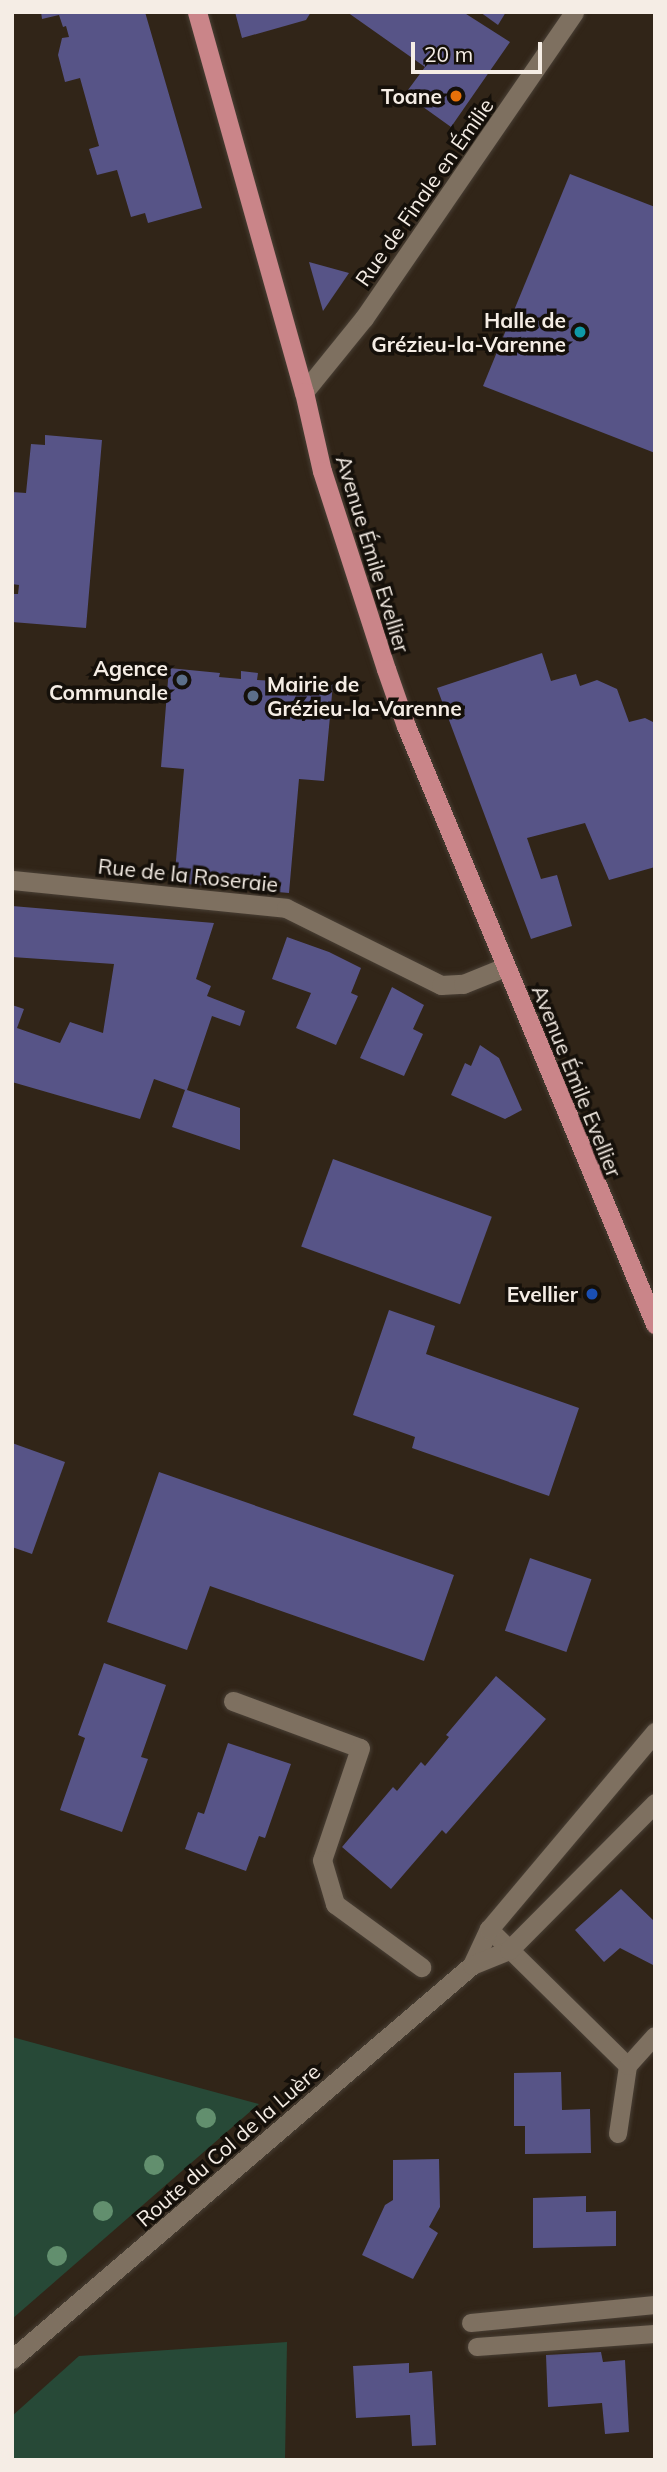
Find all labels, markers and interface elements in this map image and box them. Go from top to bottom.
scale bar [415,28,546,72]
text: 20 m [424,41,473,67]
place label: Toane [381,83,442,109]
marker: Toane [448,88,464,104]
street label: Rue de Finale en Émilie [350,93,498,291]
place label: Halle de Grézieu-la-Varenne [371,307,566,357]
marker: Halle de Grézieu-la-Varenne [572,324,588,340]
street label: Avenue Émile Evellier [331,452,415,656]
place label: Agence Communale [49,655,168,705]
place label: Mairie de Grézieu-la-Varenne [267,671,462,721]
marker: Agence Communale [174,672,190,688]
marker: Mairie de Grézieu-la-Varenne [245,688,261,704]
street label: Rue de la Roseraie [97,853,279,897]
street label: Avenue Émile Evellier [527,981,627,1181]
place label: Evellier [507,1281,578,1307]
marker: Evellier [584,1286,600,1302]
street label: Route du Col de la Luère [131,2058,325,2232]

